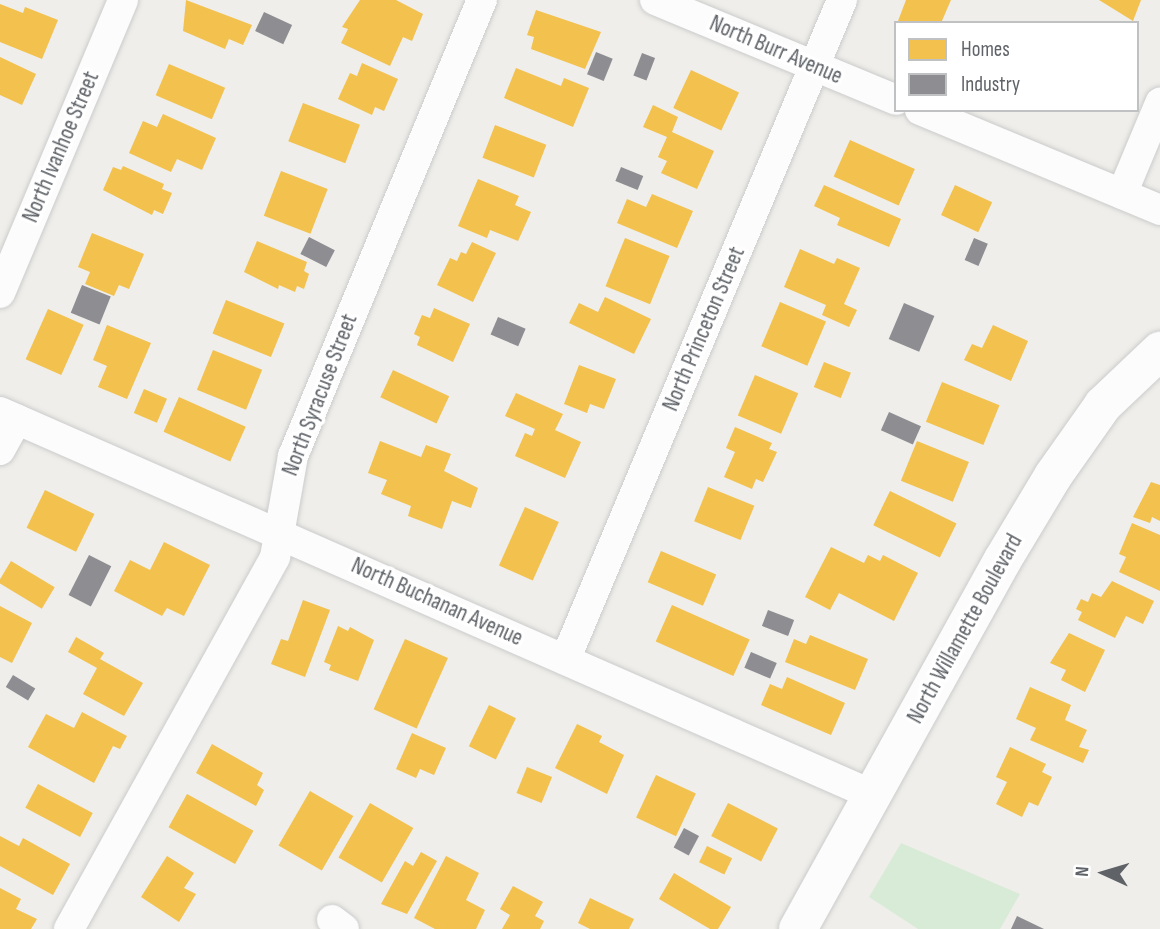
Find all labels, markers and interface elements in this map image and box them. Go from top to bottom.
street label: North Burr Avenue [705,10,847,90]
legend [894,21,1139,112]
text: Homes [961,37,1010,62]
street label: North Ivanhoe Street [17,67,105,227]
text: Industry [961,72,1020,97]
street label: North Princeton Street [657,243,751,415]
street label: North Syracuse Street [276,310,364,480]
street label: North Willamette Boulevard [902,530,1028,728]
street label: North Buchanan Avenue [347,552,527,652]
north arrow [1069,838,1139,908]
text: N [1071,866,1094,877]

